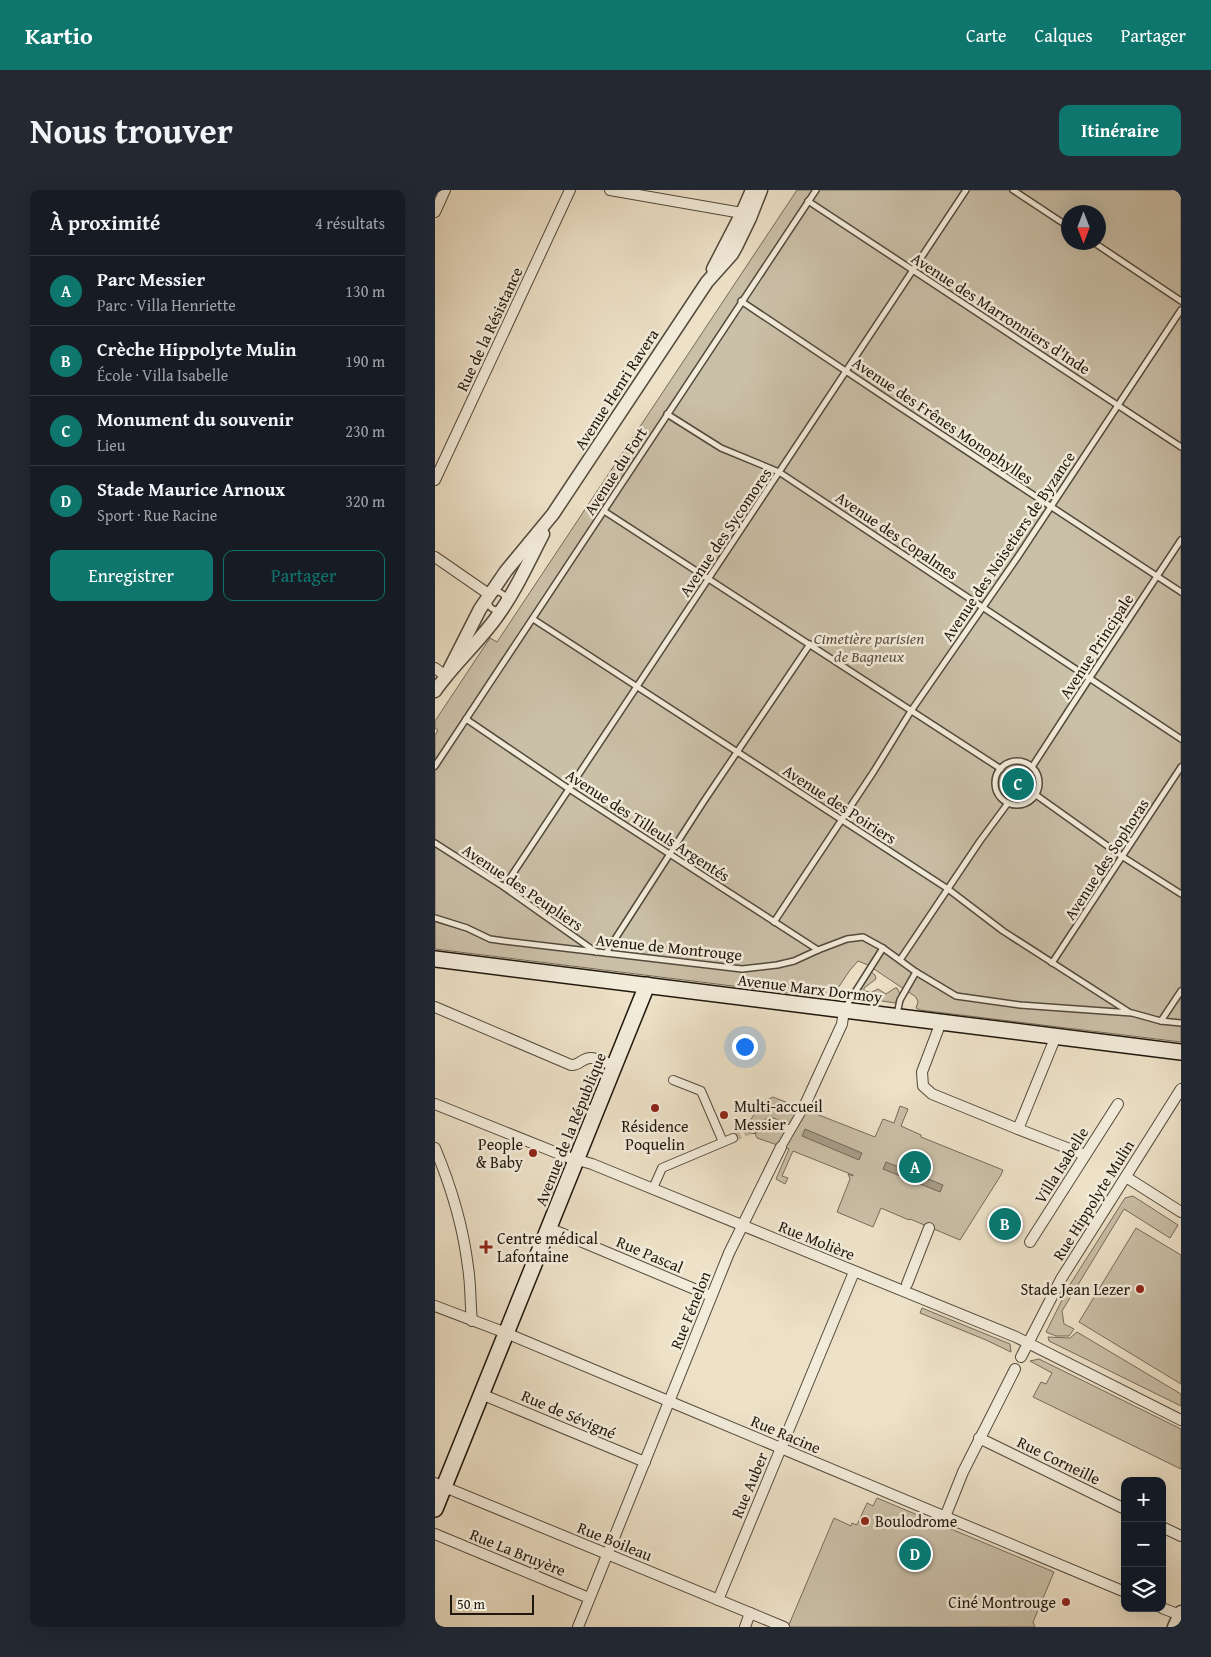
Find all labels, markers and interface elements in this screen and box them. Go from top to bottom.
text: Kartio [25,18,93,53]
text: Carte [966,22,1007,49]
text: Calques [1035,22,1093,49]
text: Partager [1121,22,1186,49]
text: Nous trouver [30,105,233,156]
button: Itinéraire [1059,105,1181,156]
north arrow [1061,205,1106,250]
text: À proximité [50,207,160,238]
text: 4 résultats [315,211,385,235]
street label: Avenue des Marronniers d'Inde [907,246,1095,380]
street label: Rue de la Résistance [450,263,528,395]
text: Parc Messier [97,265,205,293]
text: A [61,279,71,303]
text: 130 m [345,279,385,303]
text: Parc · Villa Henriette [97,293,236,317]
street label: Avenue Henri Ravera [568,323,664,454]
text: Crèche Hippolyte Mulin [97,335,296,363]
text: B [61,349,71,373]
text: 190 m [345,349,385,373]
street label: Avenue des Frênes Monophylles [848,350,1038,490]
text: École · Villa Isabelle [97,363,228,387]
text: Monument du souvenir [97,405,293,433]
text: C [61,419,71,443]
text: 230 m [345,419,385,443]
street label: Avenue du Fort [577,422,653,520]
text: Lieu [97,433,125,457]
street label: Avenue des Noisetiers de Byzance [935,446,1081,646]
street label: Avenue des Sycomores [673,463,777,601]
text: Stade Maurice Arnoux [97,475,285,503]
street label: Avenue des Copalmes [831,485,963,585]
text: D [61,489,71,513]
text: 320 m [345,489,385,513]
text: Sport · Rue Racine [97,503,217,527]
button: Enregistrer [50,550,213,601]
button: Partager [223,550,385,601]
street label: Avenue Principale [1053,589,1139,703]
park label: Cimetière parisien de Bagneux [814,626,924,668]
street label: Avenue des Poiriers [778,758,902,850]
street label: Avenue des Tilleuls Argentés [561,763,735,887]
pin: C [1002,765,1034,803]
street label: Avenue des Sophoras [1058,793,1154,925]
street label: Avenue des Peupliers [458,838,588,936]
street label: Avenue de Montrouge [595,927,743,967]
street label: Avenue Marx Dormoy [736,967,884,1009]
your location [732,1034,758,1060]
street label: Avenue de la République [528,1049,612,1209]
place label: Multi-accueil Messier [734,1094,823,1136]
marker: Résidence Poquelin [649,1102,661,1114]
marker: Multi-accueil Messier [718,1109,730,1121]
place label: Résidence Poquelin [621,1114,689,1156]
street label: Villa Isabelle [1028,1122,1094,1208]
place label: People & Baby [476,1132,523,1174]
street label: Rue Hippolyte Mulin [1046,1135,1140,1265]
marker: People & Baby [527,1147,539,1159]
pin: A [899,1148,931,1186]
pin: B [989,1205,1021,1243]
street label: Rue Molière [775,1214,859,1266]
place label: Centre médical Lafontaine [497,1226,598,1268]
street label: Rue Pascal [613,1229,688,1279]
marker: Centre médical Lafontaine [479,1240,493,1254]
street label: Rue Fénelon [663,1267,717,1353]
place label: Stade Jean Lezer [1020,1277,1130,1301]
marker: Stade Jean Lezer [1134,1283,1146,1295]
street label: Rue de Sévigné [518,1383,620,1445]
street label: Rue Racine [747,1409,825,1459]
street label: Rue Corneille [1013,1430,1105,1490]
street label: Rue Auber [724,1448,774,1522]
map controls [1121,1477,1166,1612]
button: + [1121,1477,1166,1522]
place label: Boulodrome [875,1509,957,1533]
street label: Rue Boileau [574,1515,656,1567]
marker: Boulodrome [859,1515,871,1527]
street label: Rue La Bruyère [466,1522,570,1582]
button: − [1121,1522,1166,1567]
pin: D [899,1535,931,1573]
button: layers [1121,1567,1166,1612]
place label: Ciné Montrouge [948,1590,1056,1614]
scale bar [450,1592,534,1615]
text: 50 m [457,1594,485,1614]
marker: Ciné Montrouge [1060,1596,1072,1608]

